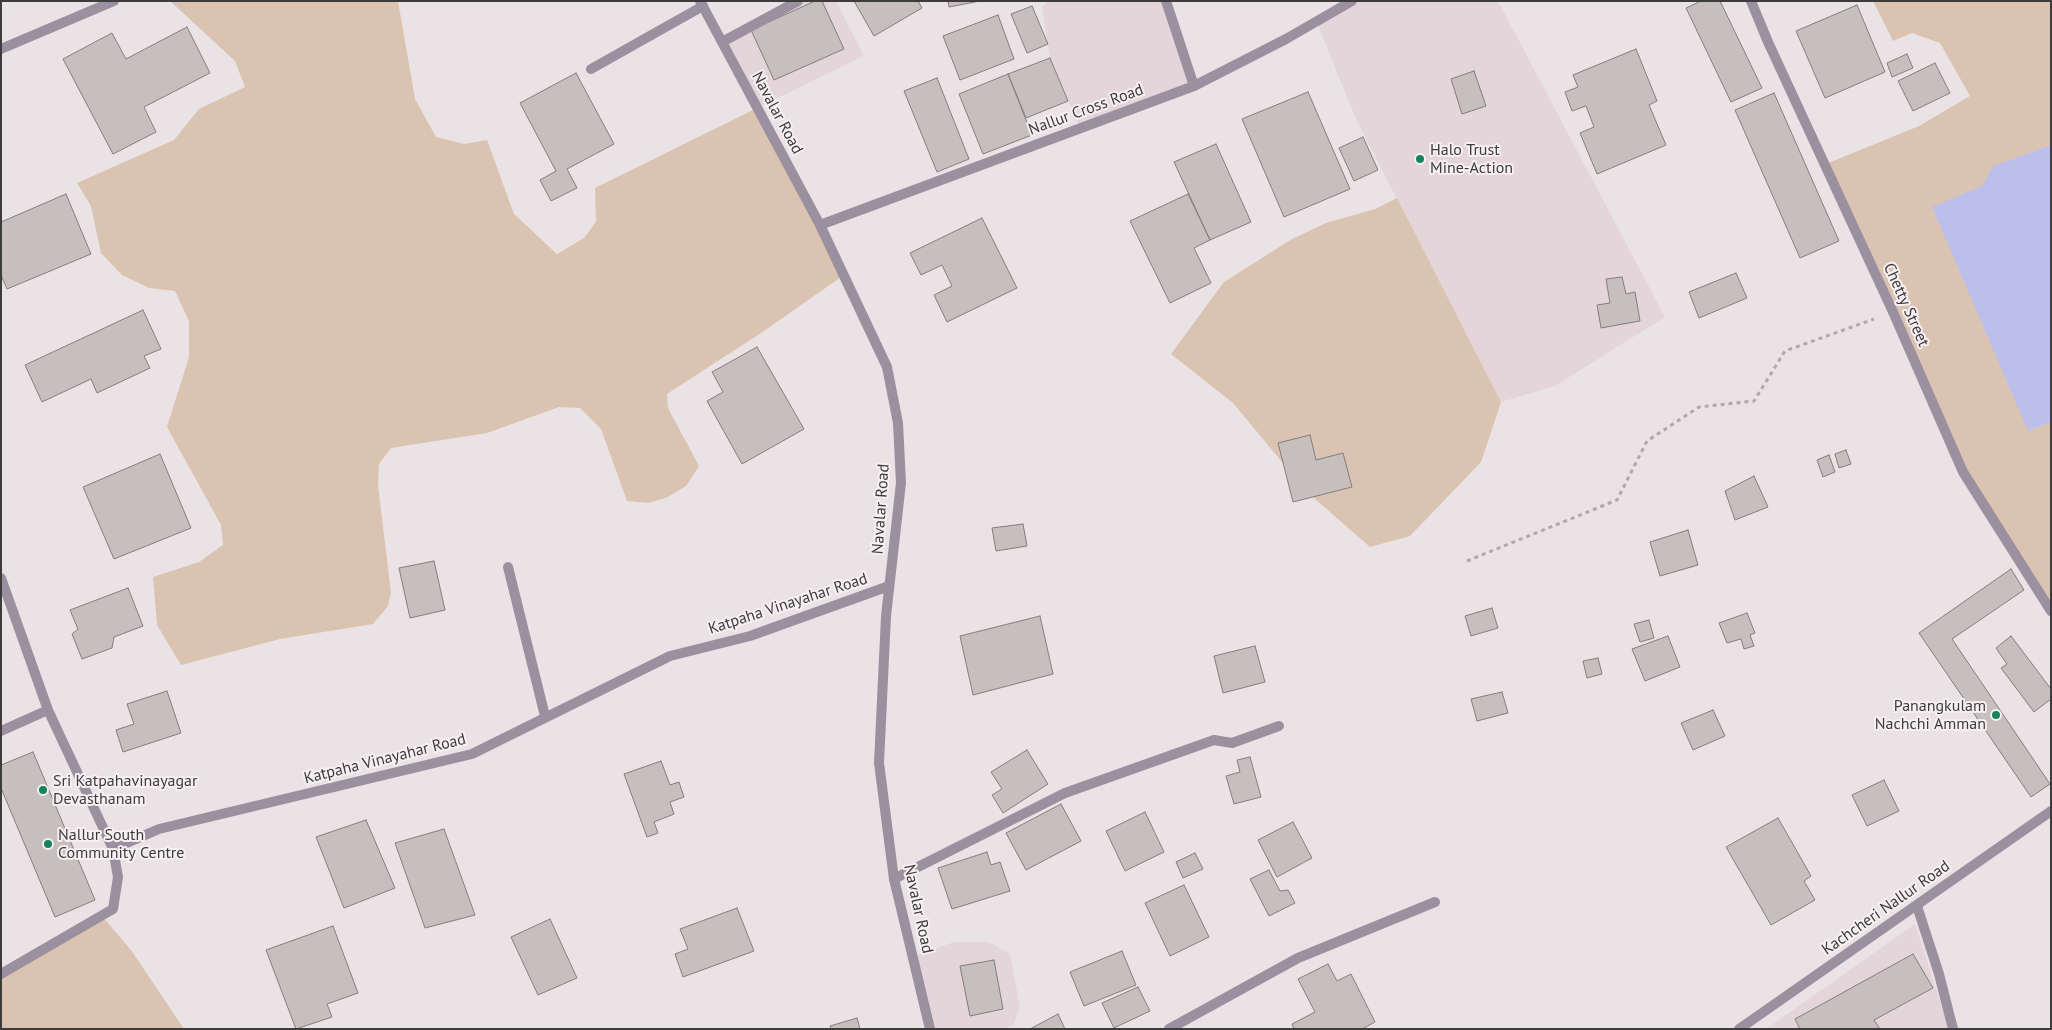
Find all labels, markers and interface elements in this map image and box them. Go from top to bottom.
street label: Navalar Road [747,69,807,157]
street label: Nallur Cross Road [1026,80,1146,140]
place label: Halo Trust Mine-Action [1430,140,1513,178]
marker: Halo Trust Mine-Action [1414,153,1426,165]
street label: Chetty Street [1879,260,1933,350]
street label: Navalar Road [868,463,894,555]
street label: Katpaha Vinayahar Road [706,569,870,639]
place label: Panangkulam Nachchi Amman [1875,696,1986,734]
marker: Panangkulam Nachchi Amman [1990,709,2002,721]
street label: Katpaha Vinayahar Road [302,730,468,788]
place label: Sri Katpahavinayagar Devasthanam [53,771,197,809]
marker: Sri Katpahavinayagar Devasthanam [37,784,49,796]
place label: Nallur South Community Centre [58,825,184,863]
marker: Nallur South Community Centre [42,838,54,850]
street label: Kachcheri Nallur Road [1818,857,1954,959]
street label: Navalar Road [899,863,937,955]

